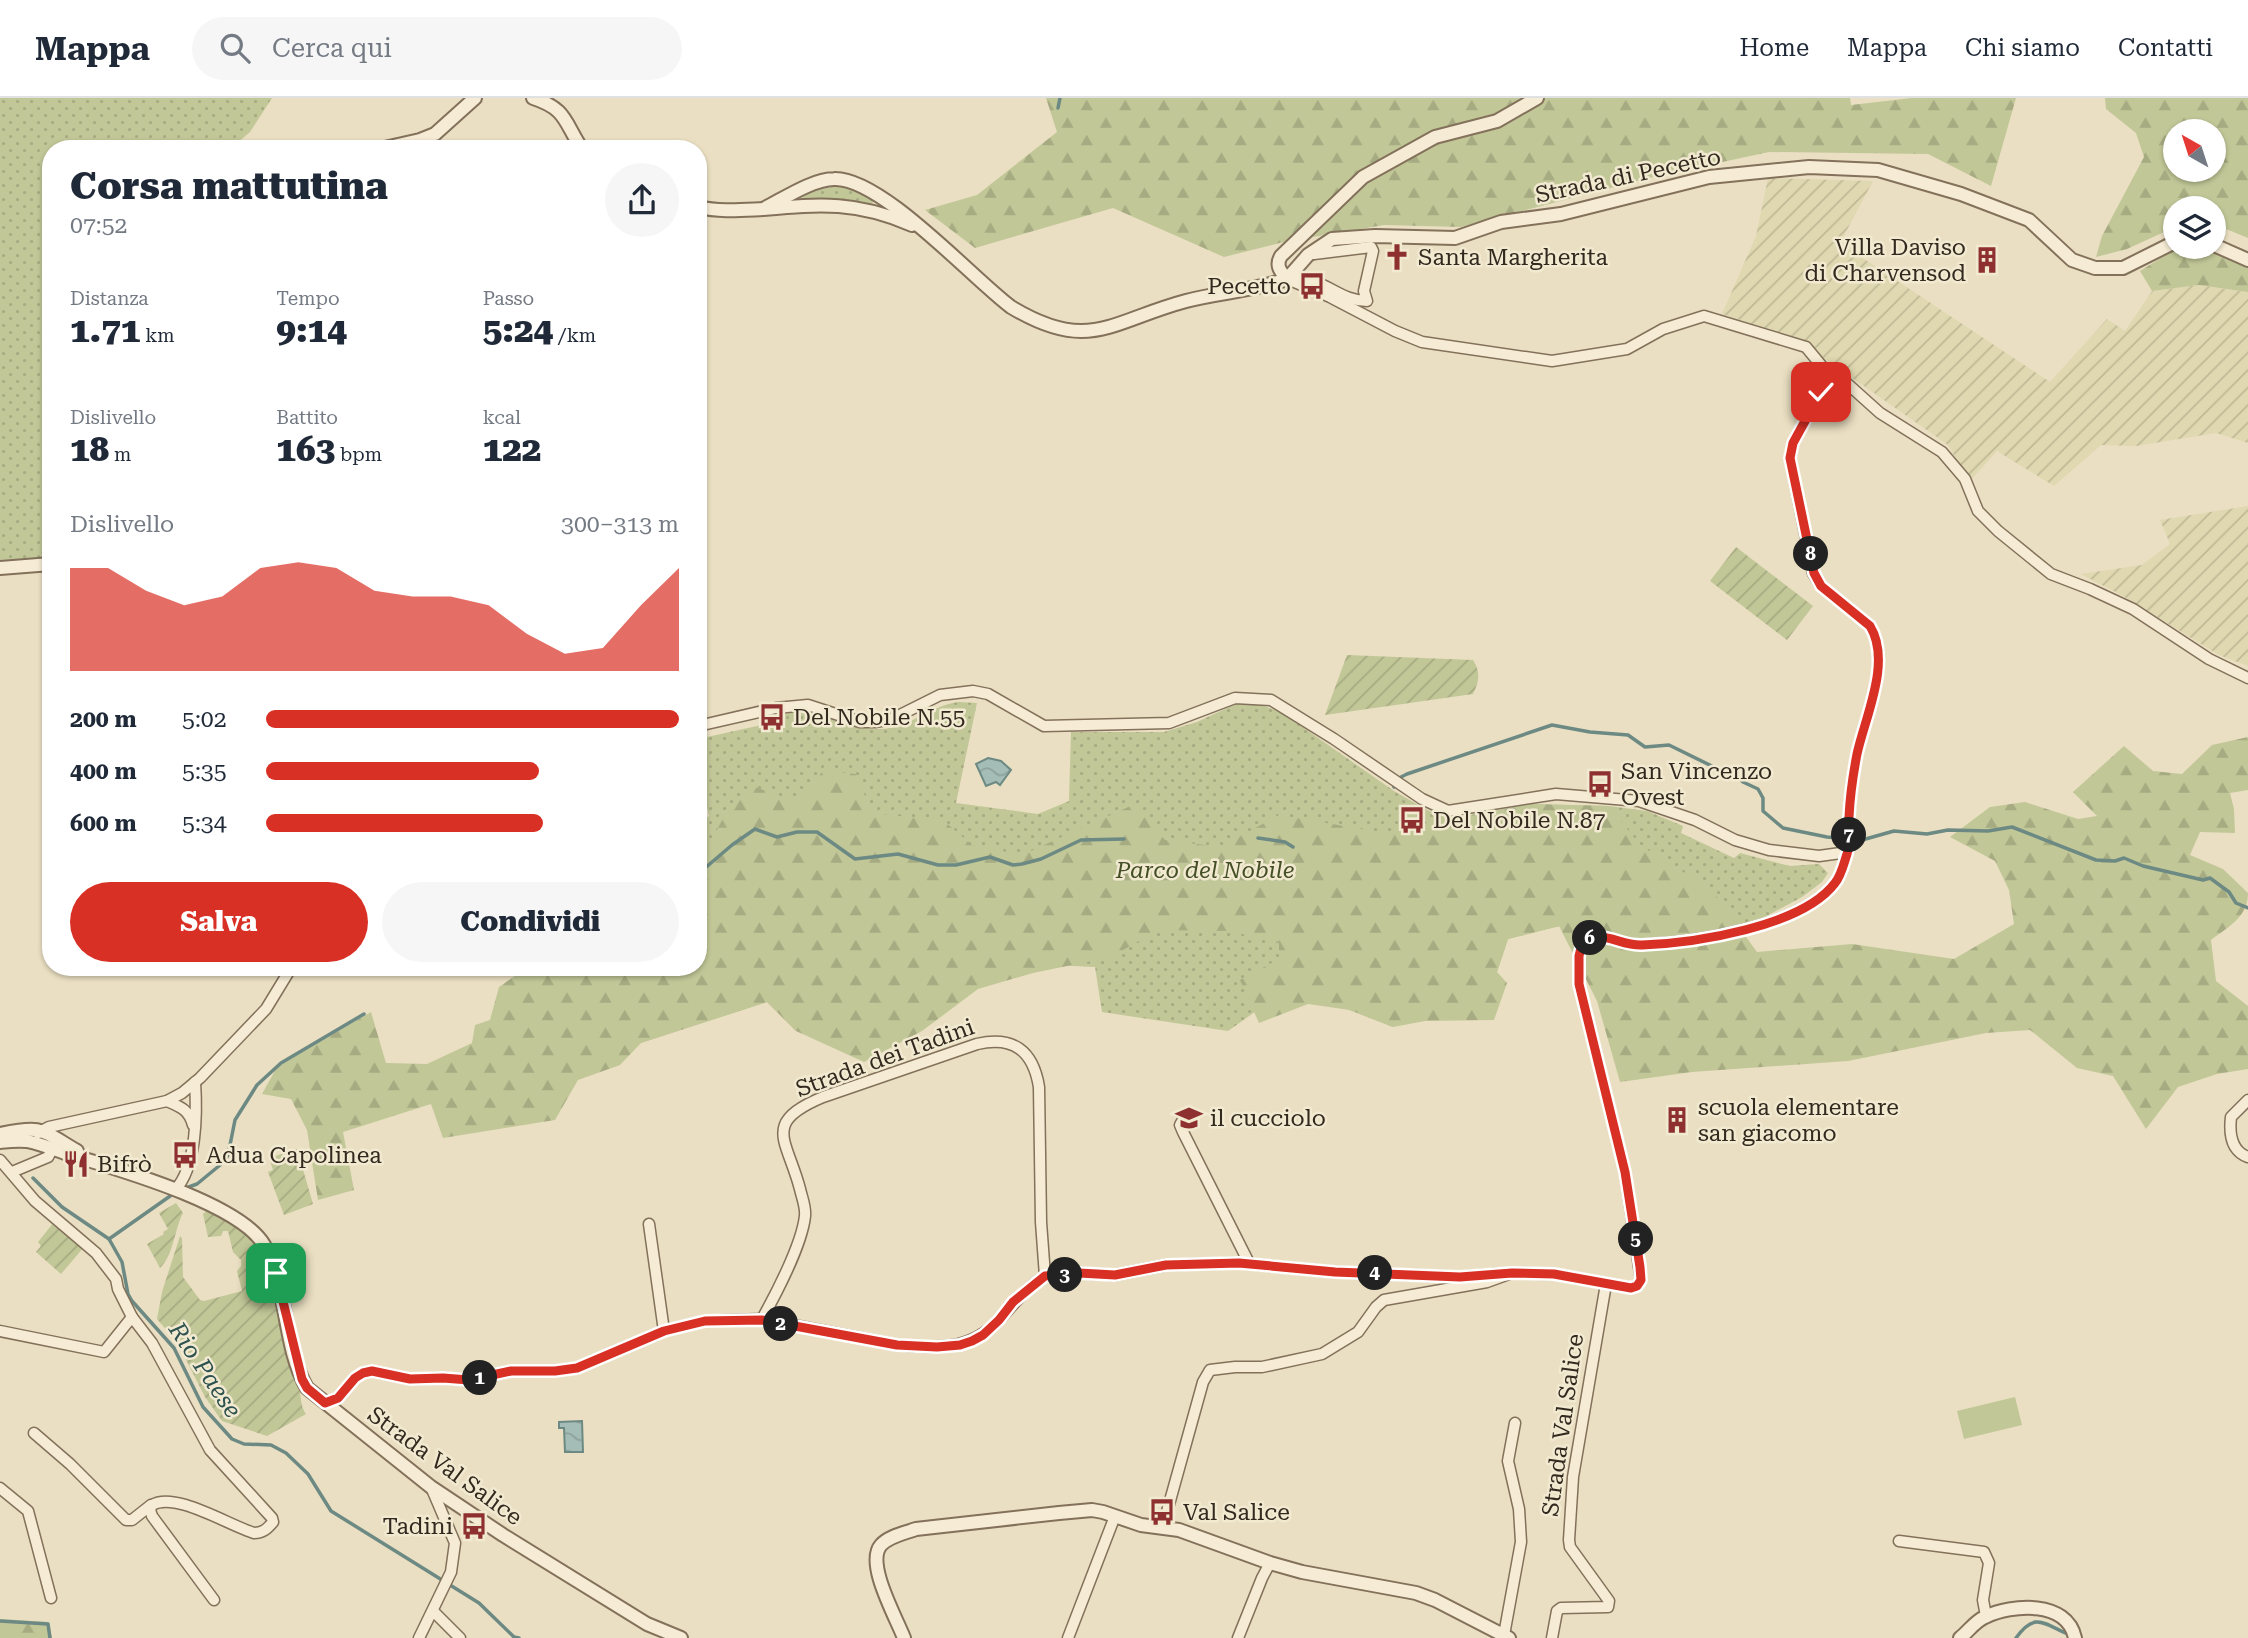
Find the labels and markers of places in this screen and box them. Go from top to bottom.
place label: Villa Daviso di Charvensod [1804,234,1966,287]
church icon: Santa Margherita [1382,242,1412,272]
place label: Santa Margherita [1418,244,1609,271]
building icon: Villa Daviso di Charvensod [1972,245,2002,275]
bus stop icon: Pecetto [1297,271,1327,301]
place label: Pecetto [1207,273,1291,300]
pin [1791,362,1851,422]
pin: 8 [1794,536,1828,572]
bus stop icon: Del Nobile N.55 [757,702,787,732]
place label: Del Nobile N.55 [793,704,965,731]
place label: San Vincenzo Ovest [1621,758,1772,811]
bus stop icon: San Vincenzo Ovest [1585,769,1615,799]
bus stop icon: Del Nobile N.87 [1397,805,1427,835]
place label: Del Nobile N.87 [1433,807,1606,834]
pin: 7 [1832,818,1867,852]
pin: 6 [1572,920,1608,956]
place label: scuola elementare san giacomo [1698,1094,1899,1147]
school or university icon: il cucciolo [1174,1103,1204,1133]
place label: il cucciolo [1210,1105,1326,1132]
building icon: scuola elementare san giacomo [1662,1105,1692,1135]
bus stop icon: Adua Capolinea [170,1140,200,1170]
place label: Adua Capolinea [206,1142,382,1169]
restaurant icon: Bifrò [61,1149,91,1179]
place label: Bifrò [97,1151,152,1178]
pin: 5 [1618,1222,1654,1256]
pin [246,1243,306,1303]
pin: 4 [1358,1256,1392,1290]
pin: 3 [1048,1258,1082,1292]
pin: 2 [764,1306,798,1342]
pin: 1 [462,1360,498,1396]
bus stop icon: Val Salice [1147,1497,1177,1527]
place label: Val Salice [1183,1499,1290,1526]
bus stop icon: Tadini [459,1511,489,1541]
place label: Tadini [383,1513,453,1540]

